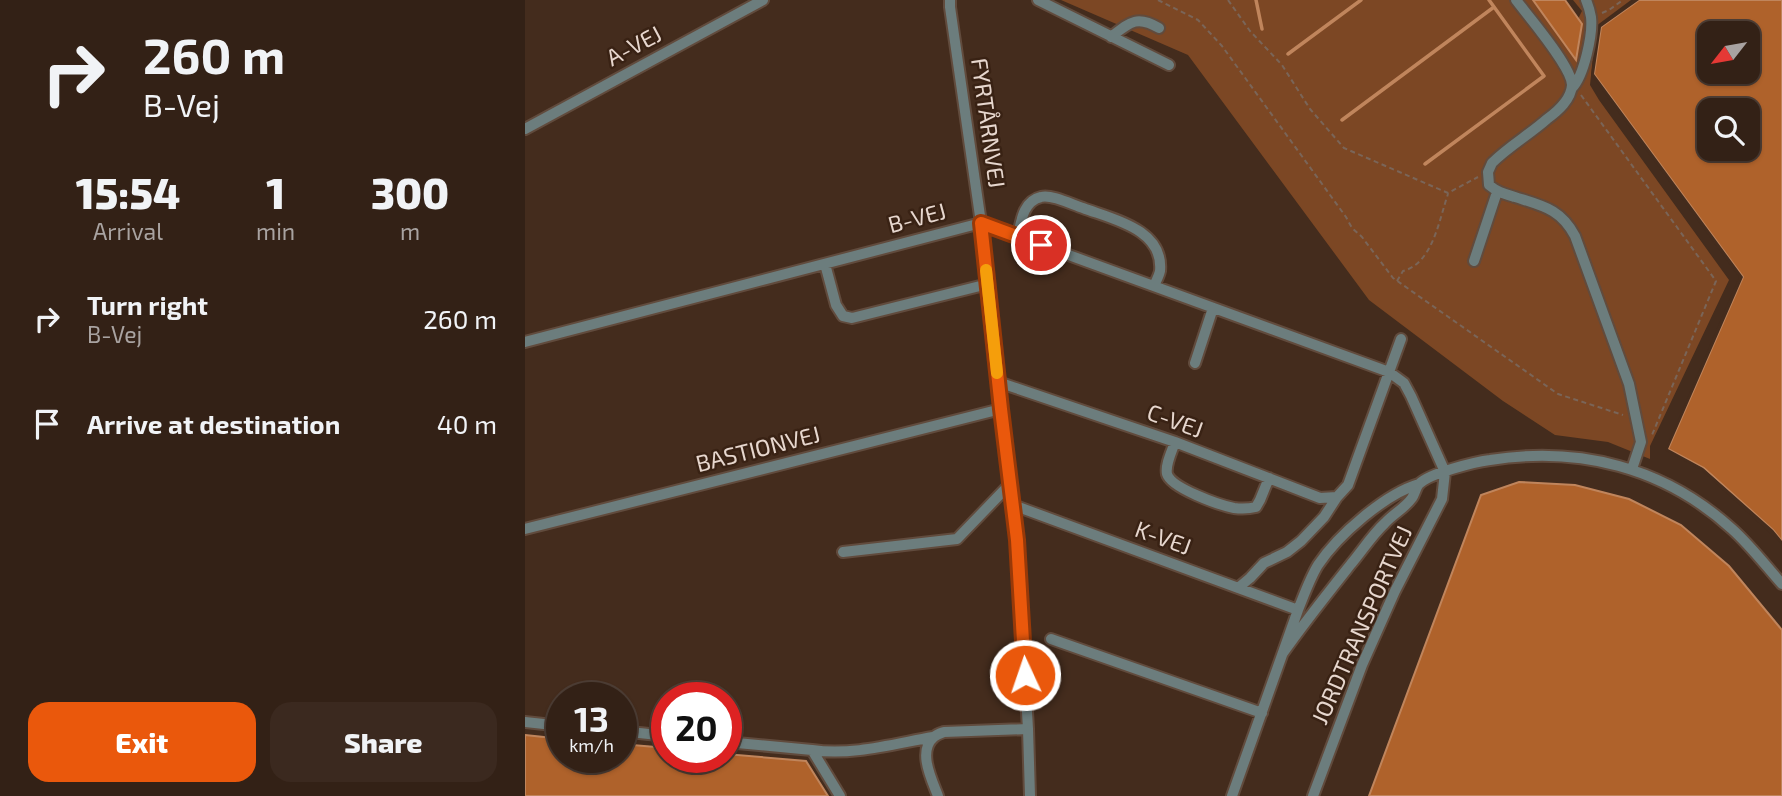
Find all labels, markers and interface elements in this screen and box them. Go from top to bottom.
street label: A-VEJ [601,19,666,71]
north arrow [1697,21,1761,84]
map controls [1697,21,1760,161]
text: 260 m [143,25,285,84]
icon: right [28,28,119,119]
street label: FYRTÅRNVEJ [966,56,1012,190]
text: B-Vej [143,85,220,123]
button: search [1697,98,1760,161]
text: 15:54 [76,167,180,217]
text: 1 [266,167,285,217]
text: 300 [371,167,449,217]
street label: B-VEJ [885,196,949,238]
pin [1011,215,1071,275]
text: Arrival [93,217,163,245]
text: min [256,217,295,245]
text: m [400,217,420,245]
icon: arrive [1022,226,1060,264]
text: Turn right [87,289,208,320]
icon: right [28,300,66,338]
text: 260 m [423,303,497,334]
text: B-Vej [87,320,142,348]
street label: C-VEJ [1144,397,1207,443]
icon: arrive [28,405,66,443]
text: Arrive at destination [87,408,340,439]
text: 40 m [437,408,497,439]
street label: BASTIONVEJ [693,419,823,477]
street label: K-VEJ [1131,514,1195,560]
street label: JORDTRANSPORTVEJ [1305,521,1417,728]
position arrow [988,638,1062,712]
speed limit sign: 20 [651,682,742,773]
text: 13 [574,697,609,739]
button: Exit [28,702,256,782]
button: Share [270,702,497,782]
text: km/h [569,734,614,756]

